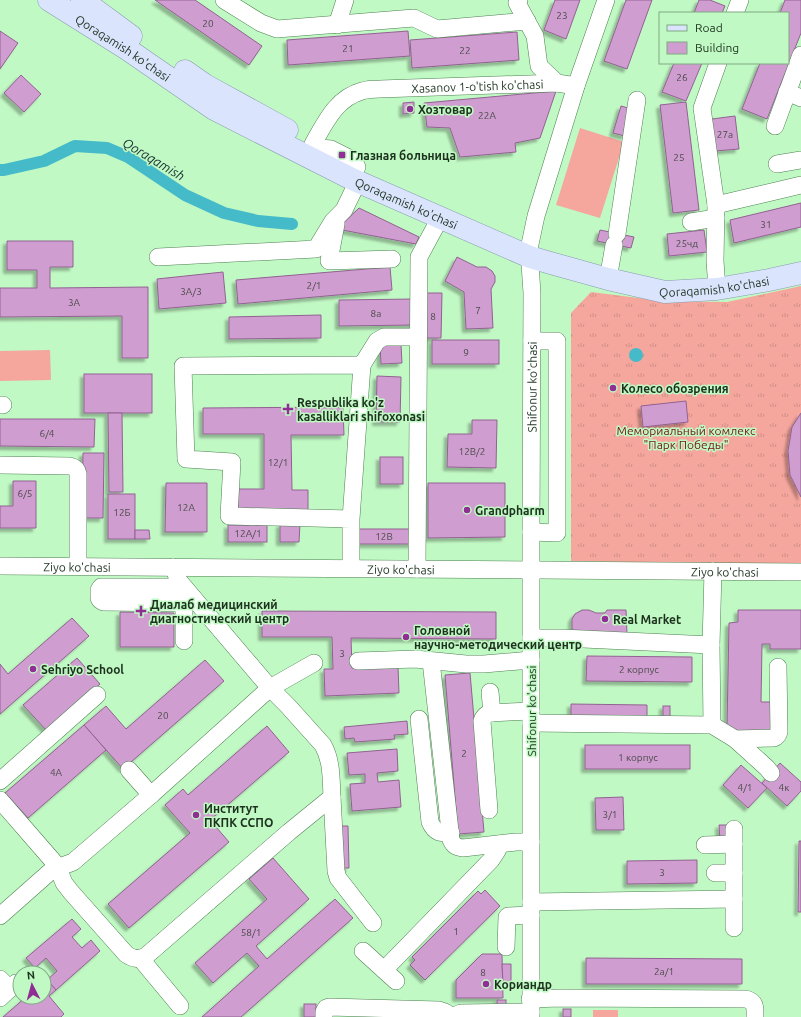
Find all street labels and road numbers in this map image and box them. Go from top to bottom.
street label: Qoraqamish ko'chasi [73,12,173,83]
street label: Xasanov 1-o'tish ko'chasi [411,77,544,94]
street label: Qoraqamish ko'chasi [353,175,460,231]
street label: Qoraqamish ko'chasi [658,274,770,299]
street label: Shifonur ko'chasi [525,341,538,433]
street label: Ziyo ko'chasi [43,560,111,573]
street label: Ziyo ko'chasi [367,562,435,576]
street label: Ziyo ko'chasi [691,565,759,578]
street label: Shifonur ko'chasi [525,665,538,756]

